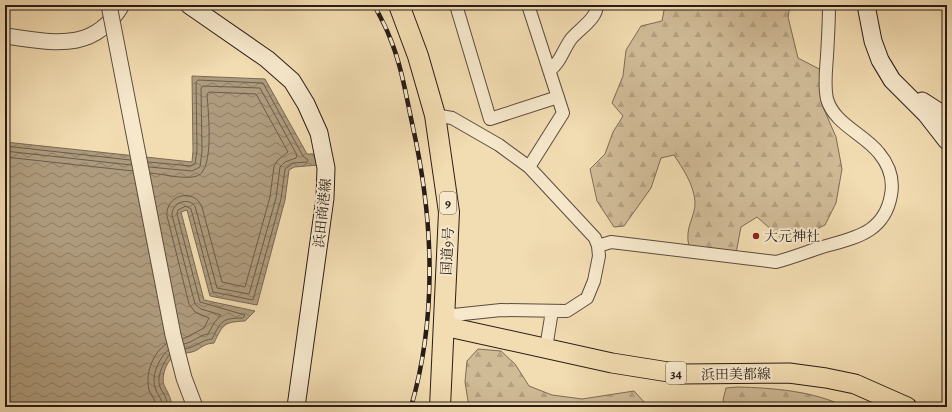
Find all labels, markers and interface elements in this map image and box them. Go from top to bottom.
street label: 浜田商港線 [309,177,336,249]
road number: 9 [440,192,456,214]
street label: 国道9号 [437,226,458,276]
place label: 大元神社 [764,227,820,246]
marker: 大元神社 [751,231,761,241]
road number: 34 [666,362,686,384]
street label: 浜田美都線 [701,364,771,385]

